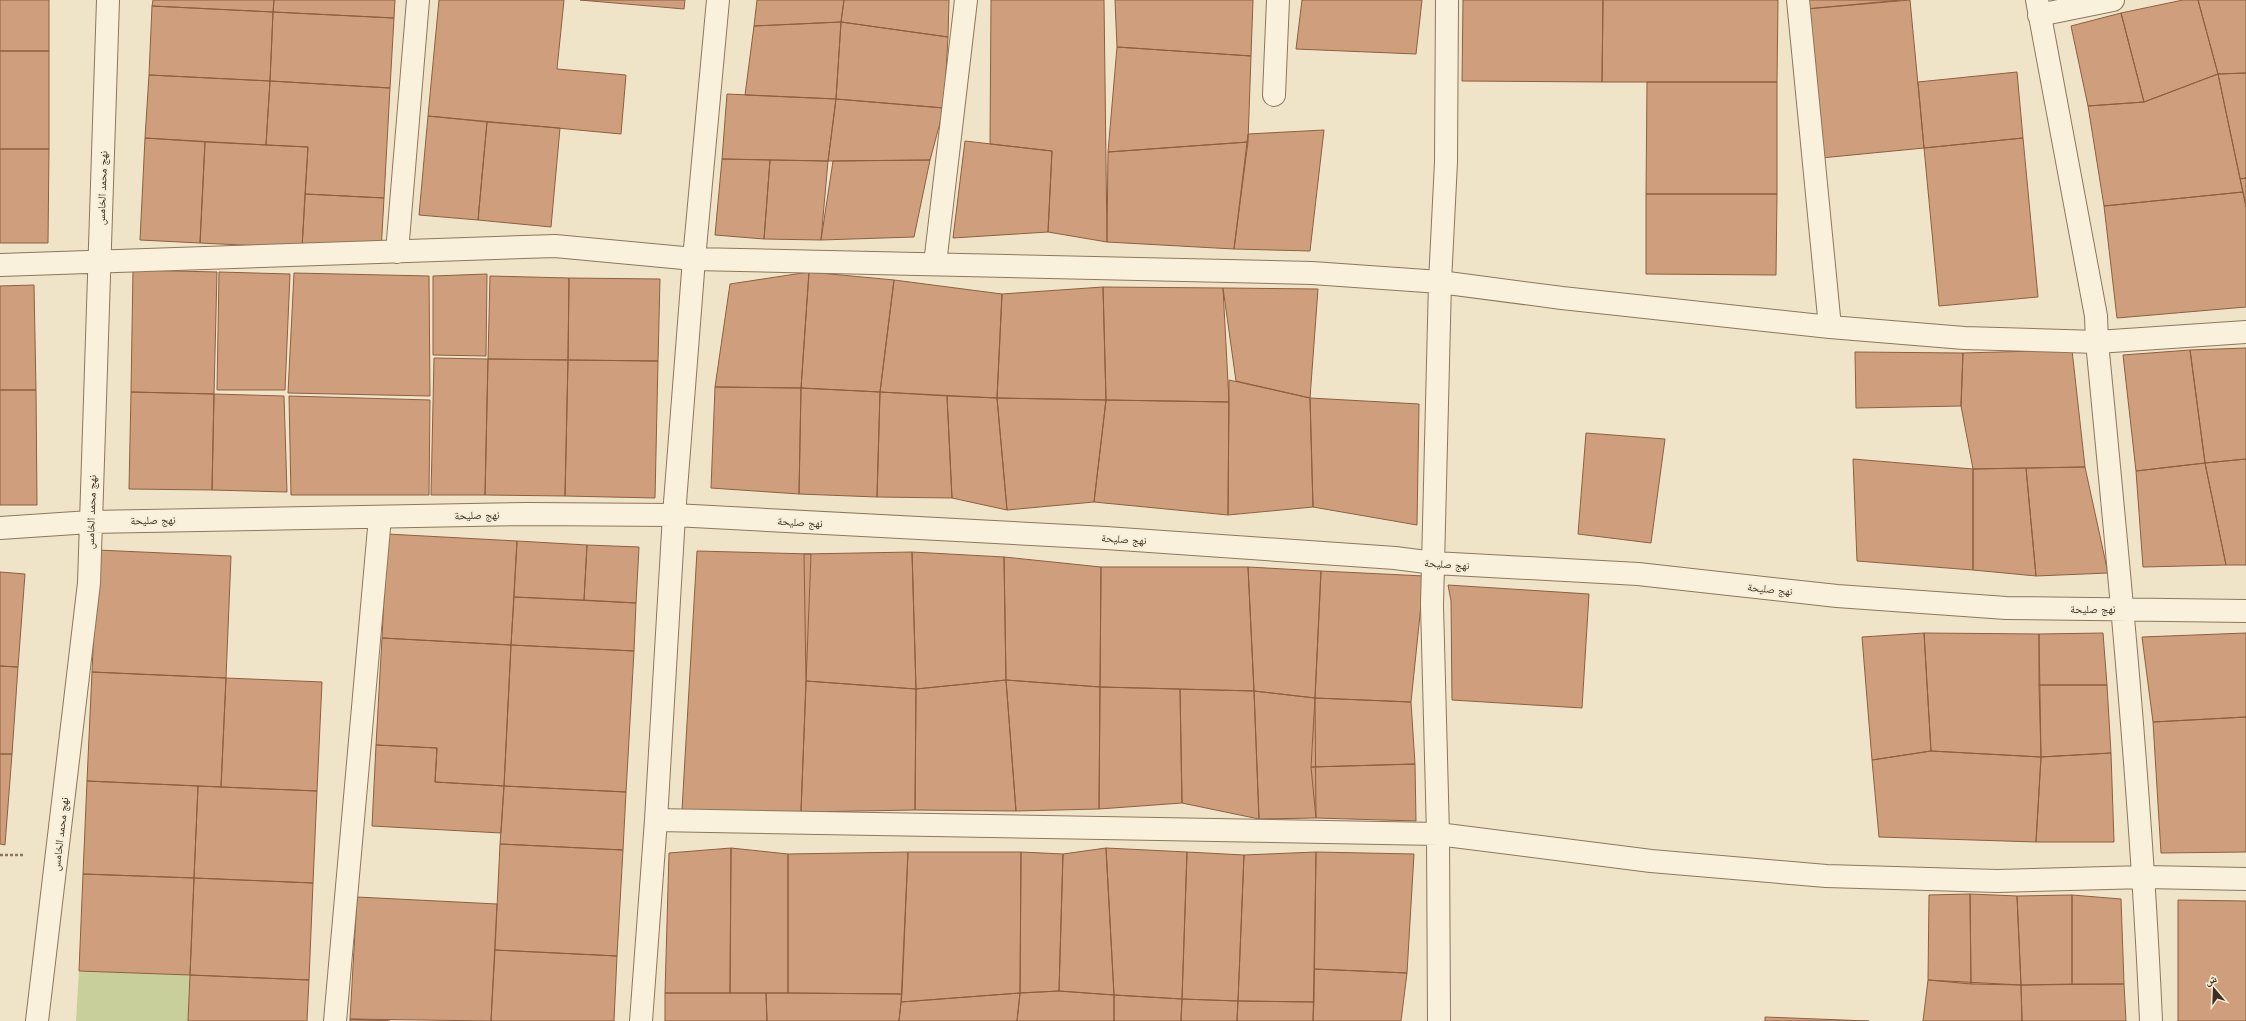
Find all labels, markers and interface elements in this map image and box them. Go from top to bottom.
street label: نهج محمد الخامس [94,151,110,225]
street label: نهج محمد الخامس [83,475,99,549]
street label: نهج صليحة [454,508,500,522]
street label: نهج صليحة [130,513,176,527]
street label: نهج صليحة [777,514,823,530]
street label: نهج صليحة [1101,530,1147,548]
street label: نهج صليحة [1424,555,1470,573]
street label: نهج صليحة [1747,580,1793,598]
street label: نهج صليحة [2070,602,2116,616]
street label: نهج محمد الخامس [49,796,71,872]
north arrow [2194,969,2234,1009]
text: ش [2203,971,2219,989]

